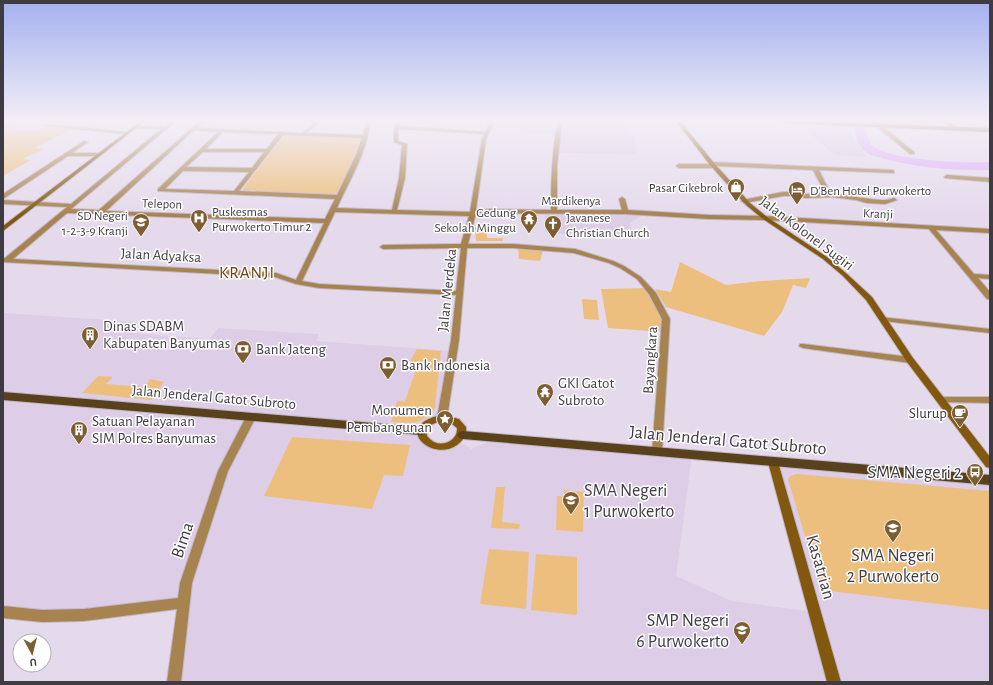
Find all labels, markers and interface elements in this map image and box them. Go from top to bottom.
shop icon: Pasar Cikebrok [726,177,746,202]
hotel icon: D'Ben Hotel Purwokerto [787,180,807,205]
place label: Pasar Cikebrok [649,182,723,195]
place label: D'Ben Hotel Purwokerto [810,185,931,198]
street label: Jalan Kolonel Sugiri [757,193,856,273]
street label: Mardikenya [541,195,601,208]
street label: Telepon [142,197,182,212]
place label: Puskesmas Purwokerto Timur 2 [212,206,312,234]
place label: Gedung Sekolah Minggu [435,207,517,235]
street label: Kranji [862,207,893,222]
hospital icon: Puskesmas Purwokerto Timur 2 [189,208,209,233]
temple icon: Gedung Sekolah Minggu [519,209,539,234]
place label: SD Negeri 1-2-3-9 Kranji [62,210,128,238]
school or university icon: SD Negeri 1-2-3-9 Kranji [131,212,151,237]
place label: Javanese Christian Church [566,212,650,240]
church icon: Javanese Christian Church [543,214,563,239]
street label: Jalan Adyaksa [120,246,202,265]
street label: Jalan Merdeka [436,248,459,332]
district label: KRANJI [219,264,275,281]
place label: Dinas SDABM Kabupaten Banyumas [103,319,230,351]
building icon: Dinas SDABM Kabupaten Banyumas [80,325,100,350]
street label: Bayangkara [641,326,660,394]
bank icon: Bank Jateng [233,339,253,364]
place label: Bank Jateng [256,342,326,357]
bank icon: Bank Indonesia [378,355,398,380]
place label: Bank Indonesia [401,358,490,373]
place label: GKI Gatot Subroto [558,376,614,408]
temple icon: GKI Gatot Subroto [535,382,555,407]
street label: Jalan Jenderal Gatot Subroto [131,383,297,412]
place label: Monumen Pembangunan [347,403,432,435]
cafe icon: Slurup [950,403,970,428]
place label: Slurup [909,406,947,421]
place icon: Monumen Pembangunan [435,409,455,434]
place label: Satuan Pelayanan SIM Polres Banyumas [92,414,216,446]
building icon: Satuan Pelayanan SIM Polres Banyumas [69,420,89,445]
street label: Jalan Jenderal Gatot Subroto [629,423,827,459]
bus stop icon: SMA Negeri 2 [965,462,985,487]
place label: SMA Negeri 2 [867,464,962,482]
place label: SMA Negeri 1 Purwokerto [584,482,675,521]
school or university icon: SMA Negeri 1 Purwokerto [561,490,581,515]
school or university icon: SMA Negeri 2 Purwokerto [883,518,903,543]
street label: Bima [168,520,197,561]
street label: Kasatrian [802,533,838,602]
place label: SMA Negeri 2 Purwokerto [847,547,939,586]
place label: SMP Negeri 6 Purwokerto [636,612,729,651]
school or university icon: SMP Negeri 6 Purwokerto [732,620,752,645]
north arrow [12,633,52,673]
text: U [29,657,37,668]

